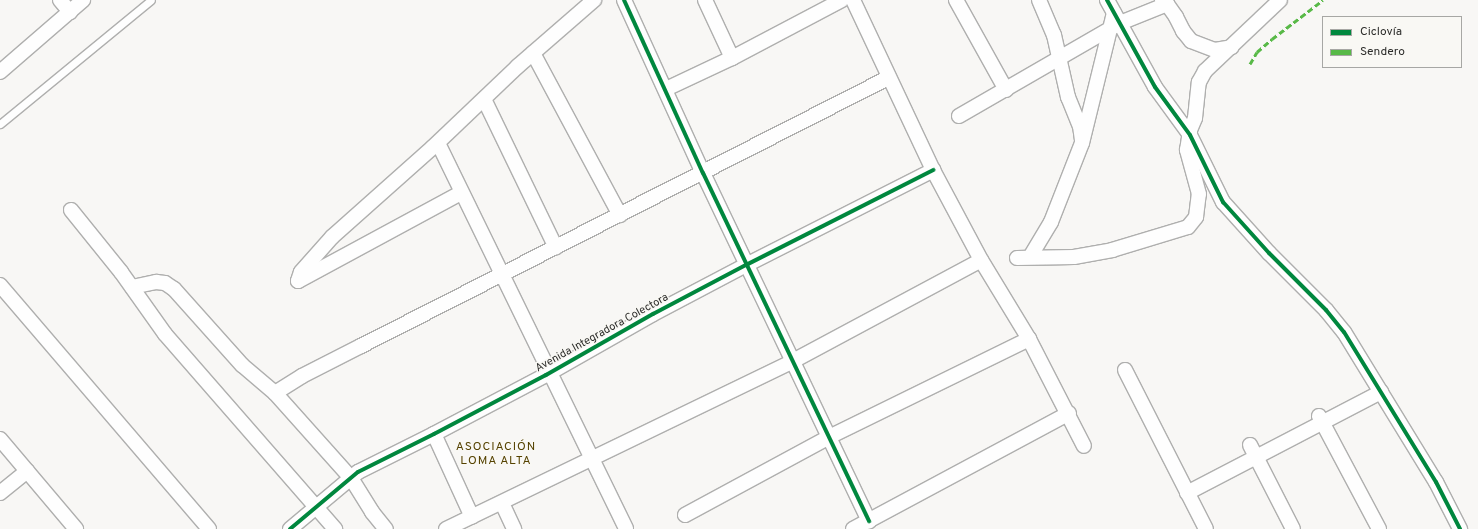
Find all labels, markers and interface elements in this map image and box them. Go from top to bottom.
legend [1322,16,1462,68]
text: Ciclovía [1360,24,1402,40]
text: Sendero [1360,44,1405,60]
street label: Avenida Integradora Colectora [533,291,671,375]
district label: ASOCIACIÓN LOMA ALTA [456,441,536,469]

